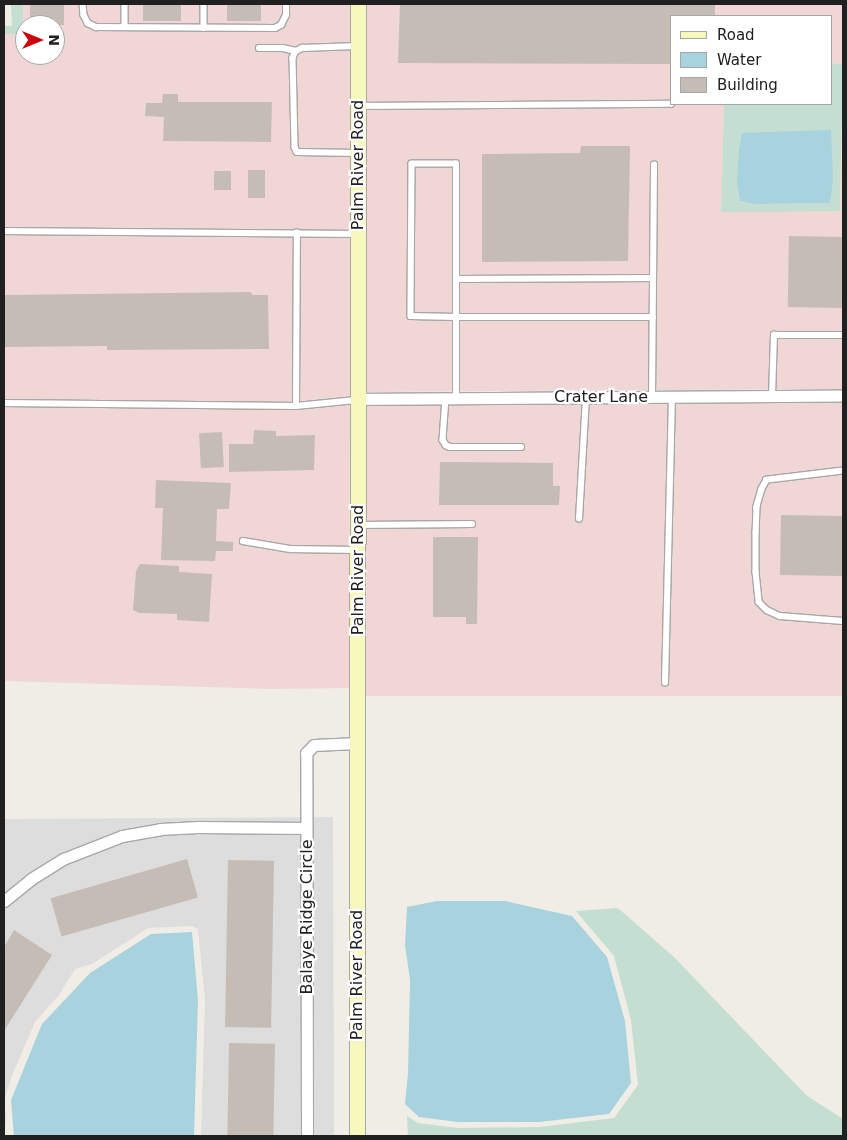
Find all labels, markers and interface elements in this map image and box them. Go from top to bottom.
north arrow [15,15,65,65]
legend [670,15,832,105]
text: Road [717,26,755,44]
text: N [46,34,62,46]
text: Water [717,51,761,69]
text: Building [717,76,778,94]
street label: Palm River Road [348,100,368,230]
street label: Crater Lane [554,387,648,407]
street label: Palm River Road [348,505,368,635]
street label: Balaye Ridge Circle [297,839,317,995]
street label: Palm River Road [347,910,367,1040]

